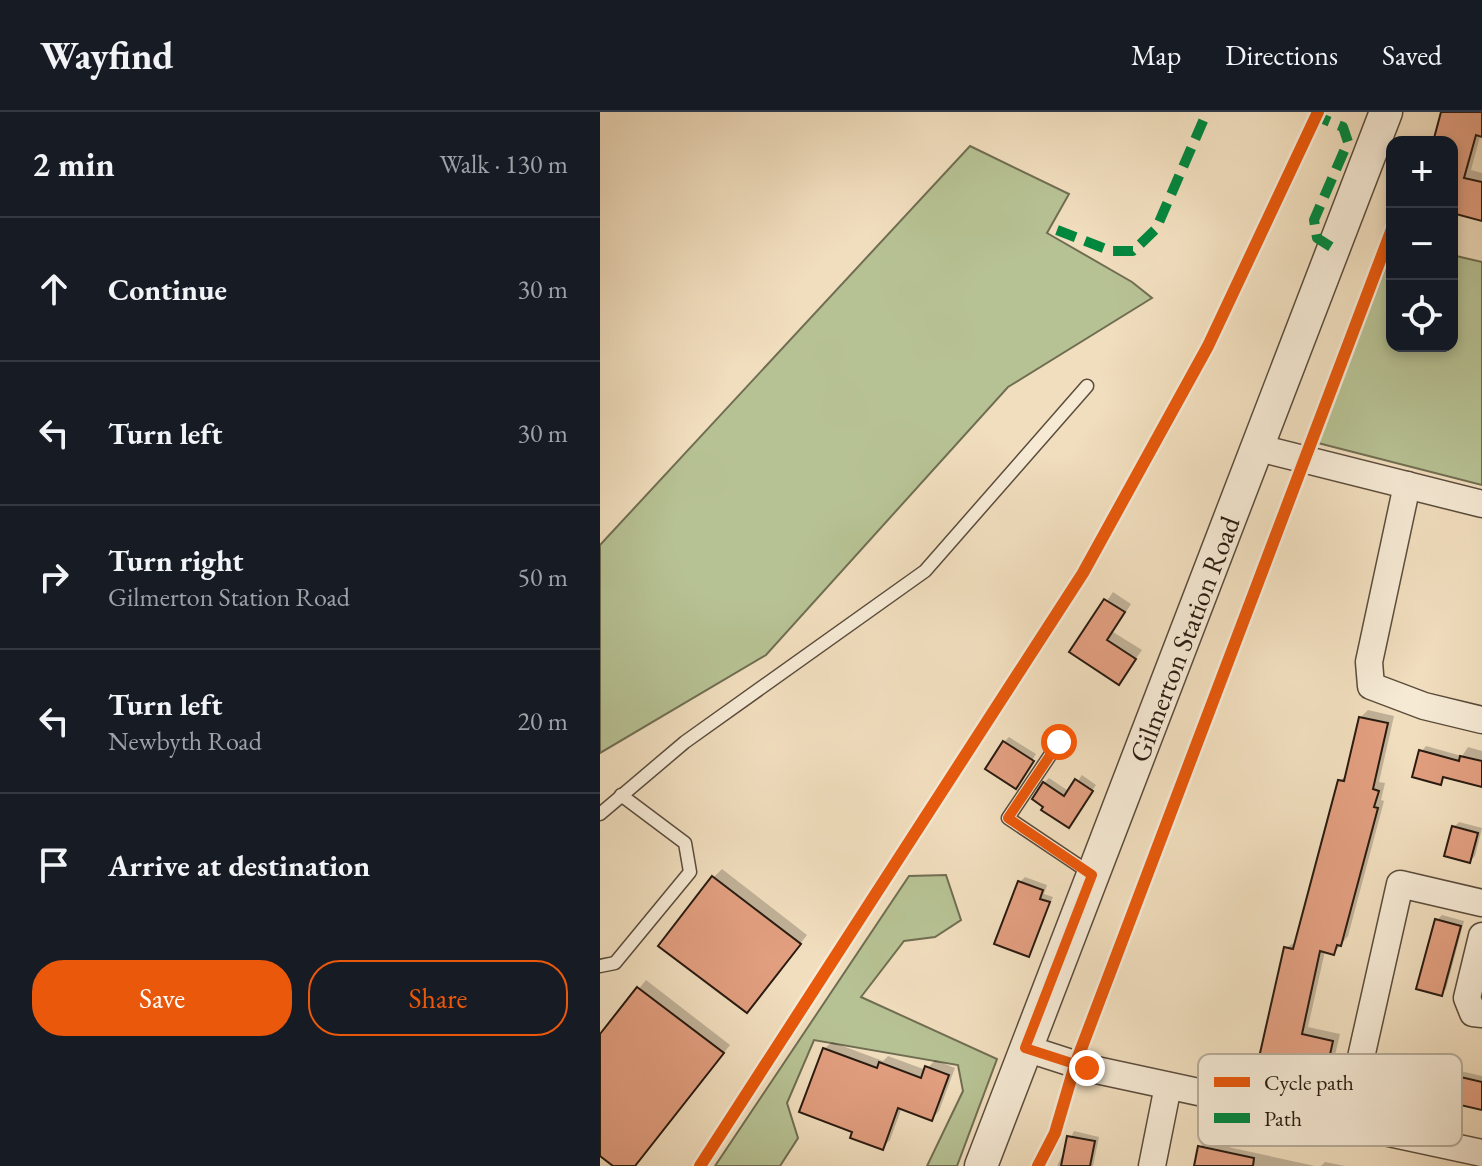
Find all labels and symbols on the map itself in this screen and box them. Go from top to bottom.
street label: Gilmerton Station Road [1121,510,1248,767]
route start [1041,724,1077,760]
route end [1069,1050,1105,1086]
legend [1198,1054,1462,1146]
text: Cycle path [1264,1068,1354,1097]
text: Path [1264,1104,1302,1133]

